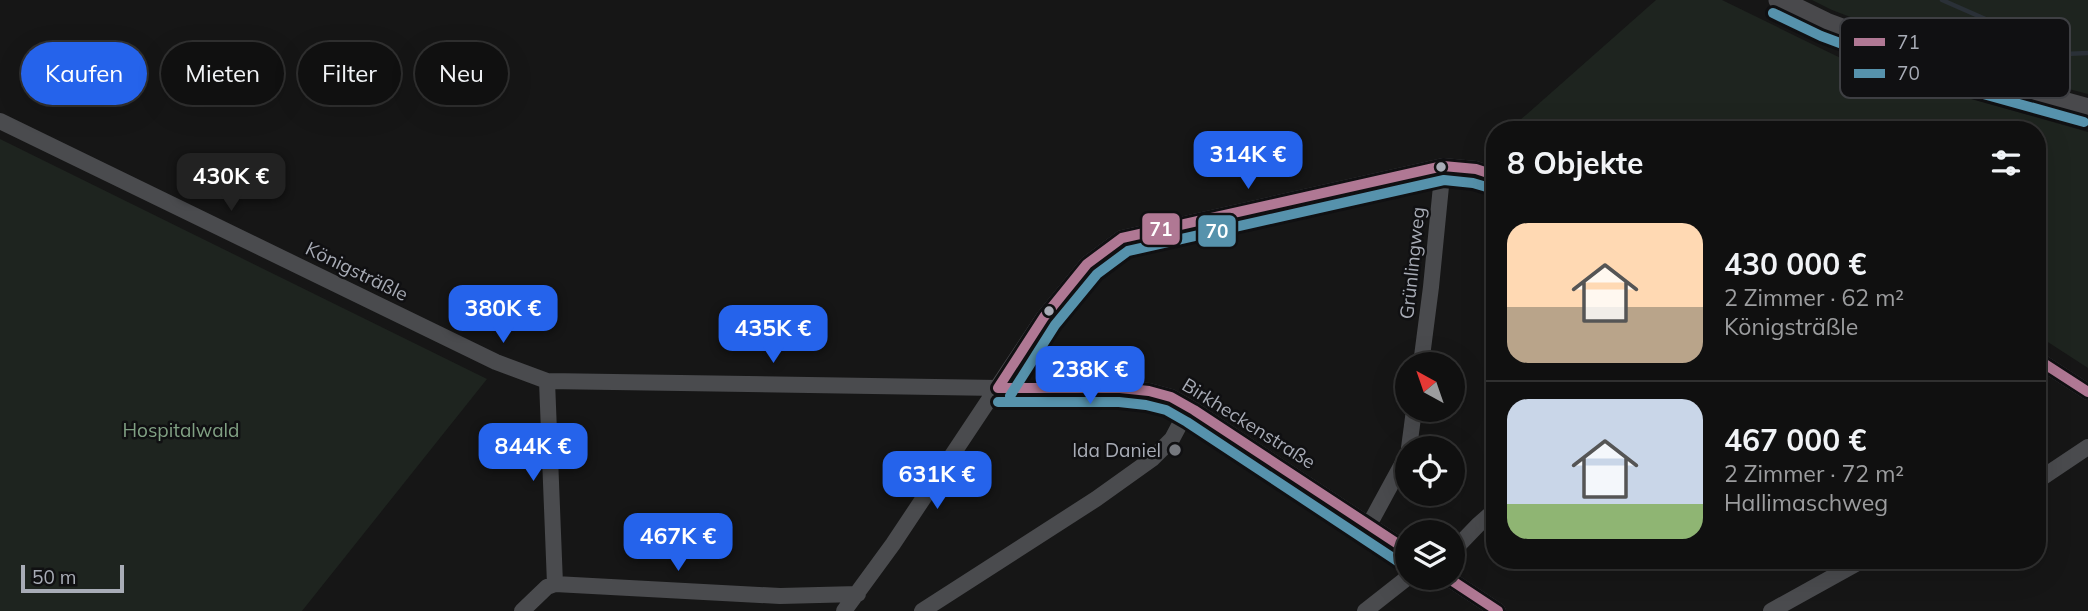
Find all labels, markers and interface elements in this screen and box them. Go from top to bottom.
legend [1840,18,2070,98]
text: 71 [1897,30,1920,54]
chip: Kaufen [21,42,147,105]
chip: Mieten [161,42,284,105]
chip: Filter [298,42,401,105]
chip: Neu [415,42,508,105]
text: 70 [1897,61,1920,85]
pin: 314K € [1191,132,1305,191]
text: 314K € [1210,139,1286,168]
text: 8 Objekte [1507,144,1643,182]
icon: filters [1987,144,2025,182]
pin: 430K € [174,154,288,213]
unlabelled marker [1434,160,1448,174]
text: 430K € [193,161,269,190]
street label: Grünlingweg [1394,206,1430,320]
line badge: 71 [1141,212,1181,246]
line badge: 70 [1197,214,1237,248]
text: 71 [1150,217,1172,241]
text: 70 [1206,219,1228,243]
street label: Königsträßle [302,236,412,306]
text: 430 000 € [1724,245,1866,283]
icon: home [1563,251,1647,335]
text: 2 Zimmer · 62 m² [1724,283,1904,312]
pin: 380K € [446,286,560,345]
text: 380K € [465,293,541,322]
unlabelled marker [1042,304,1056,318]
pin: 435K € [716,306,830,365]
text: Königsträßle [1724,312,1858,341]
text: 435K € [735,313,811,342]
pin: 238K € [1033,346,1147,406]
north arrow [1395,352,1465,422]
map controls [1395,352,1465,590]
text: 238K € [1052,354,1128,383]
street label: Birkheckenstraße [1178,372,1320,474]
park label: Hospitalwald [123,418,239,442]
text: 467 000 € [1724,421,1866,459]
pin: 844K € [476,424,590,483]
icon: home [1563,427,1647,511]
text: 844K € [495,431,571,460]
button: locate [1395,436,1465,506]
place label: Ida Daniel [1072,438,1161,462]
marker: Ida Daniel [1167,442,1183,458]
pin: 631K € [880,452,994,511]
text: 631K € [899,459,975,488]
text: 2 Zimmer · 72 m² [1724,459,1904,488]
text: Hallimaschweg [1724,488,1888,517]
pin: 467K € [621,514,735,573]
button: layers [1395,520,1465,590]
text: 467K € [640,521,716,550]
scale bar [21,562,124,594]
text: 50 m [32,565,76,589]

